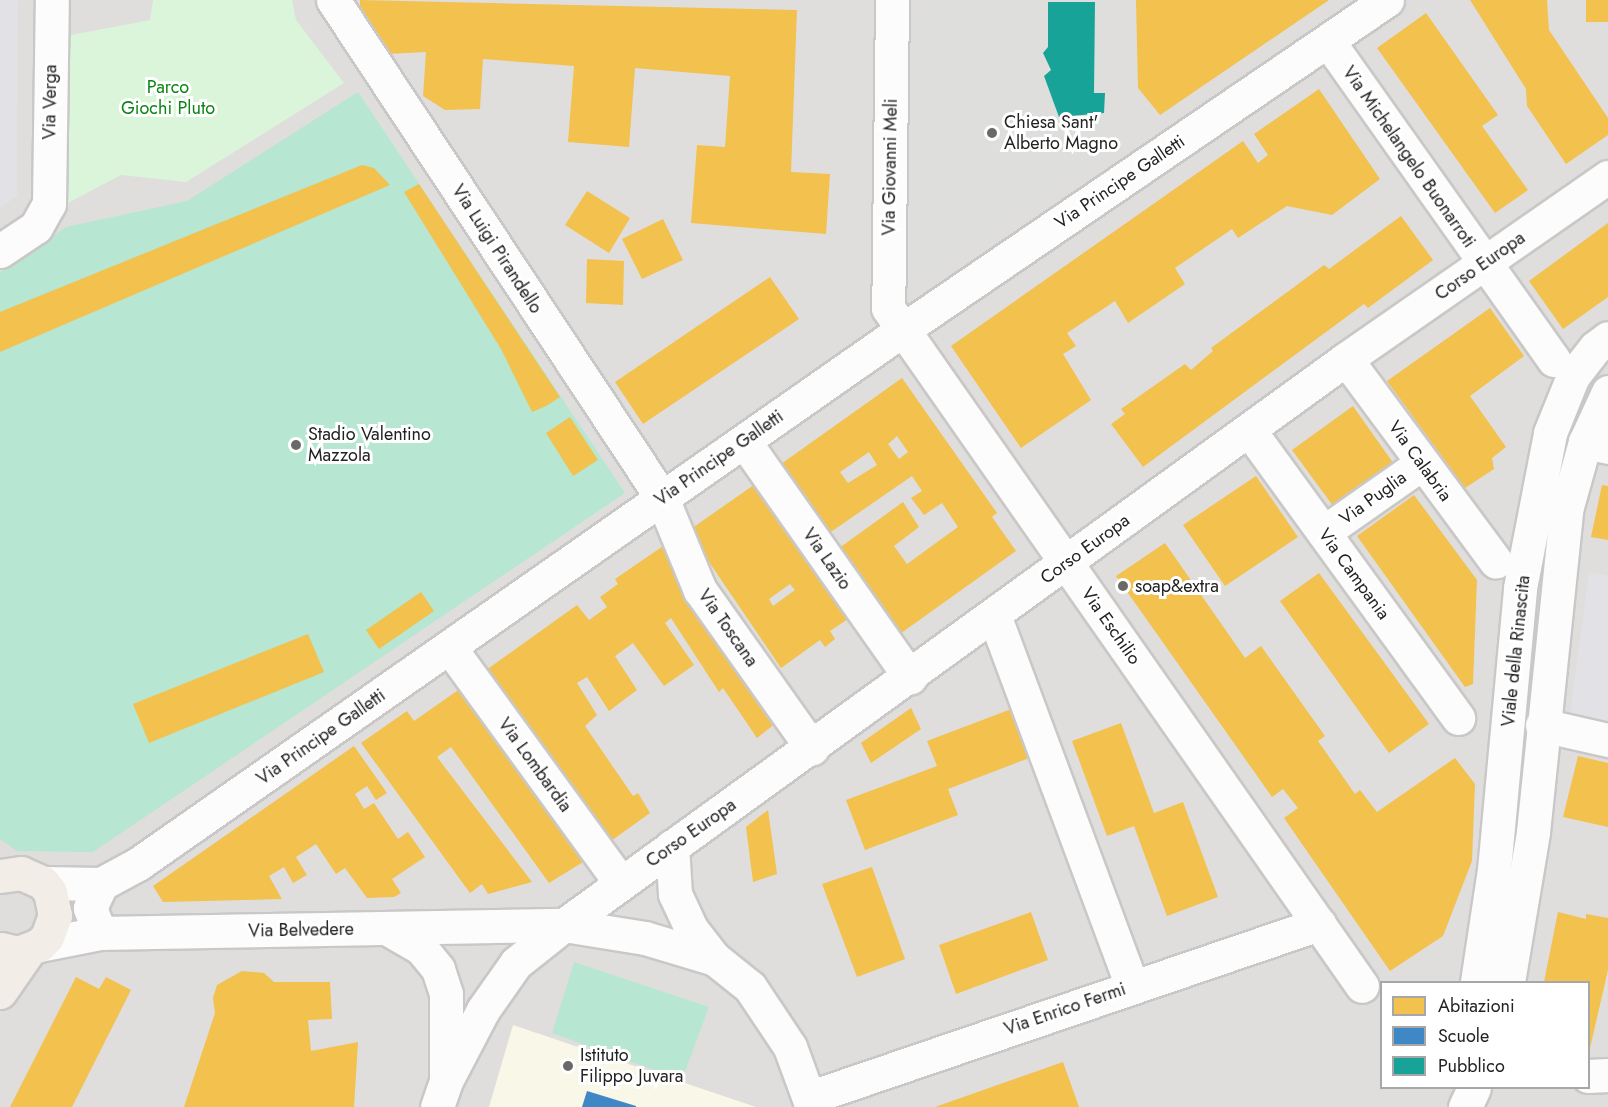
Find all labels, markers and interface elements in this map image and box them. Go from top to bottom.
street label: Via Michelangelo Buonarroti [1338,62,1480,252]
street label: Via Verga [39,64,61,140]
park label: Parco Giochi Pluto [121,77,215,119]
street label: Via Giovanni Meli [878,98,902,236]
place label: Chiesa Sant' Alberto Magno [1004,112,1118,154]
marker: Chiesa Sant' Alberto Magno [985,126,999,140]
street label: Via Principe Galletti [1051,131,1189,233]
street label: Via Luigi Pirandello [447,181,547,317]
street label: Corso Europa [1431,227,1529,305]
street label: Via Principe Galletti [651,406,787,510]
street label: Via Calabria [1384,417,1456,505]
place label: Stadio Valentino Mazzola [308,424,431,466]
marker: Stadio Valentino Mazzola [289,438,303,452]
street label: Via Puglia [1335,467,1411,529]
street label: Corso Europa [1036,509,1134,589]
street label: Via Lazio [798,524,856,594]
street label: Via Campania [1314,524,1394,624]
street label: Viale della Rinascita [1497,574,1535,728]
place label: soap&extra [1135,575,1219,597]
marker: soap&extra [1116,579,1130,593]
street label: Via Eschilio [1077,583,1145,669]
street label: Via Toscana [693,585,763,671]
street label: Via Principe Galletti [253,685,389,789]
street label: Via Lombardia [494,714,576,816]
street label: Corso Europa [642,794,740,872]
street label: Via Belvedere [248,918,354,942]
street label: Via Enrico Fermi [1001,978,1129,1040]
legend [1380,981,1590,1089]
text: Abitazioni [1438,993,1515,1019]
text: Scuole [1438,1023,1489,1049]
place label: Istituto Filippo Juvara [580,1045,683,1088]
text: Pubblico [1438,1053,1505,1079]
marker: Istituto Filippo Juvara [561,1059,575,1073]

